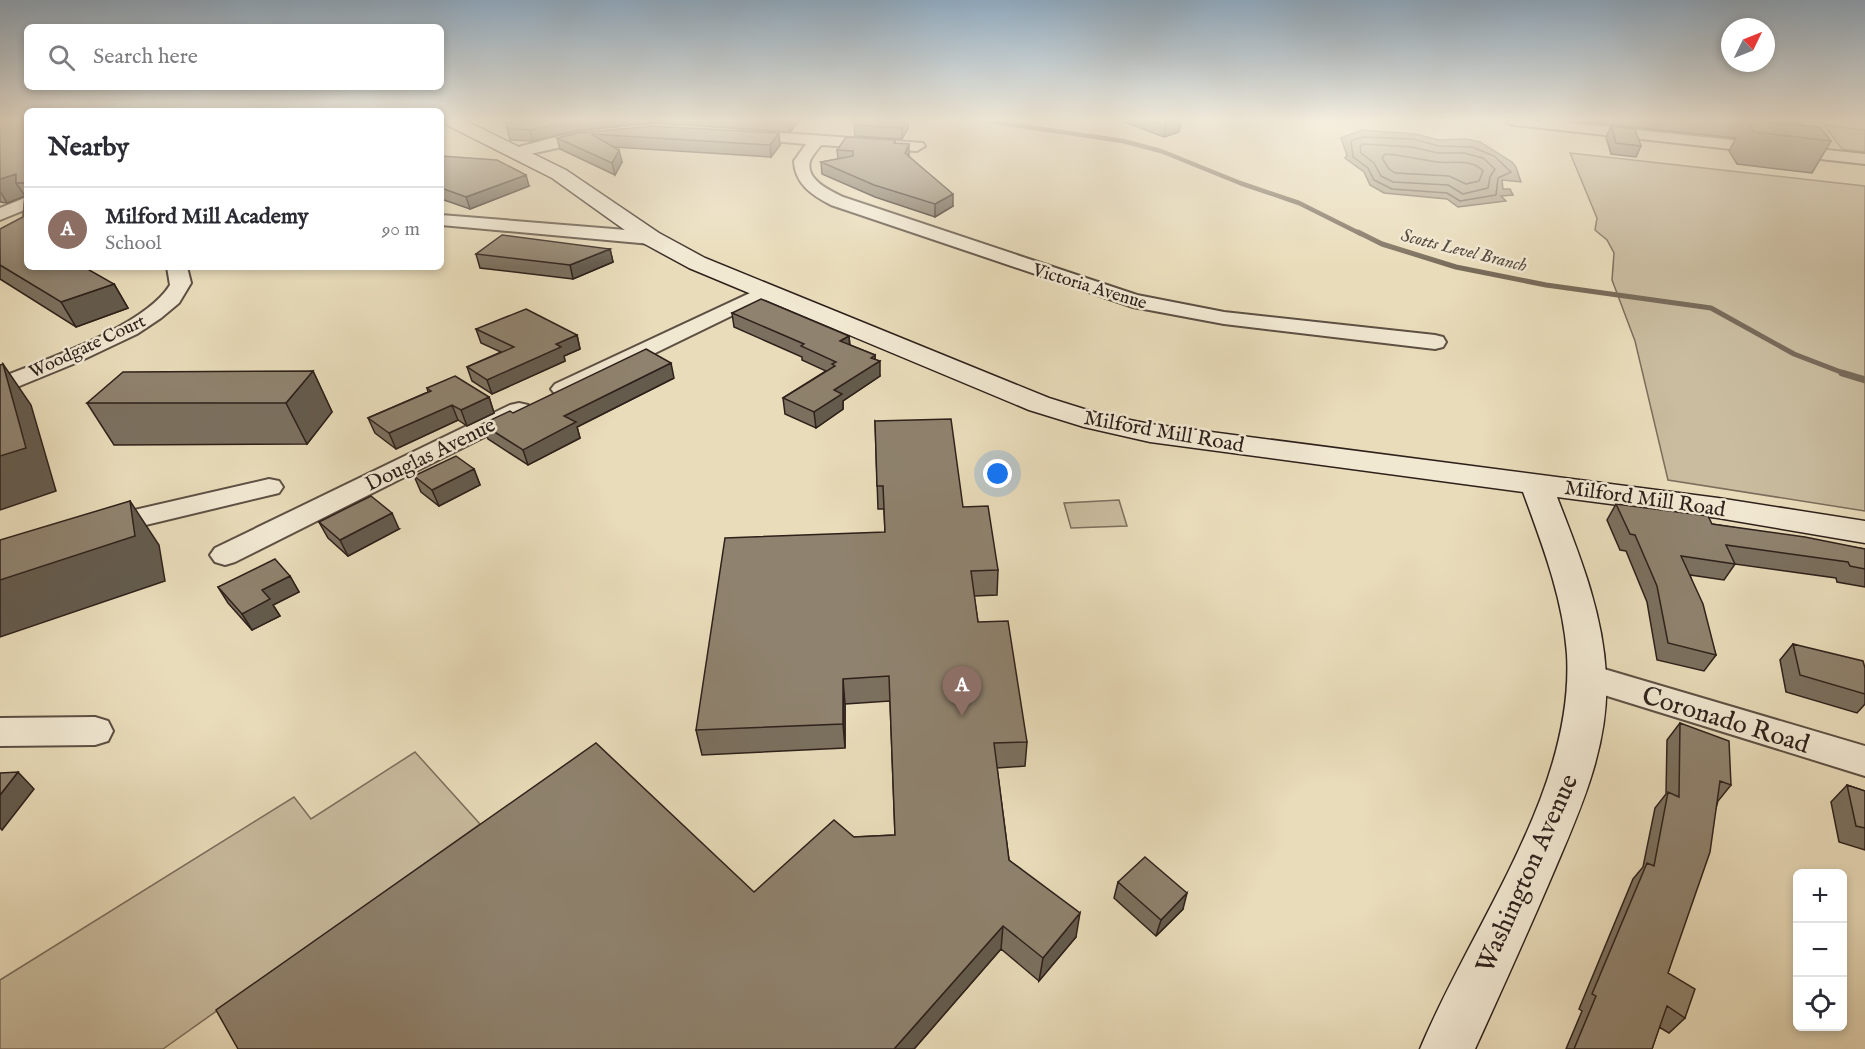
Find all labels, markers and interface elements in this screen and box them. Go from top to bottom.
north arrow [1721,18,1775,72]
search box [24,24,444,90]
icon: search [45,41,78,74]
text: Search here [93,43,198,71]
text: Nearby [48,131,129,164]
text: Milford Mill Academy [105,203,309,231]
text: A [61,217,74,242]
text: 90 m [382,217,420,242]
water label: Scotts Level Branch [1398,225,1529,278]
text: School [105,231,161,256]
street label: Victoria Avenue [1029,259,1149,316]
street label: Woodgate Court [26,310,149,384]
street label: Milford Mill Road [1081,405,1247,460]
street label: Douglas Avenue [361,412,500,498]
your location [983,459,1012,488]
street label: Milford Mill Road [1563,475,1728,524]
pin: A [942,666,982,716]
street label: Coronado Road [1638,679,1813,762]
street label: Washington Avenue [1469,769,1586,978]
map controls [1793,869,1847,1031]
button: + [1793,869,1847,923]
button: − [1793,923,1847,977]
button: locate [1793,977,1847,1031]

